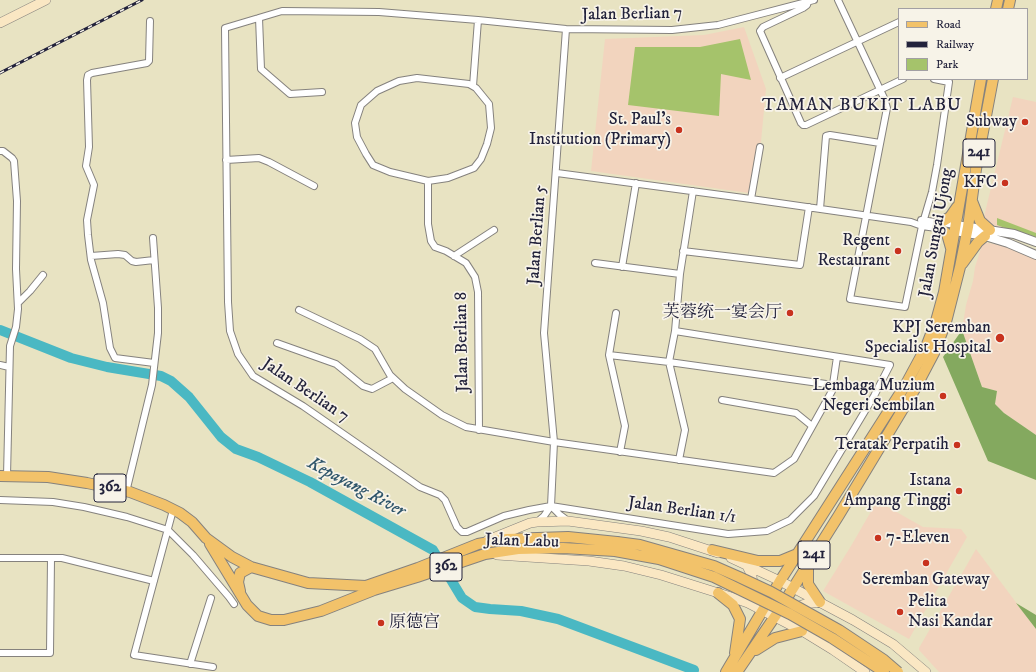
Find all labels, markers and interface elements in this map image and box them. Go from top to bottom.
street label: Jalan Berlian 7 [581,4,683,26]
legend [898,8,1028,80]
text: Road [936,17,961,32]
text: Railway [936,37,974,52]
text: Park [936,57,958,72]
district label: TAMAN BUKIT LABU [762,95,962,117]
place label: St. Paul's Institution (Primary) [529,110,671,150]
place label: Subway [966,112,1017,132]
marker: Subway [1020,117,1030,127]
marker: St. Paul's Institution (Primary) [674,125,684,135]
road number: 241 [963,139,995,167]
street label: Jalan Sungai Ujong [916,167,958,299]
place label: KFC [963,173,997,193]
marker: KFC [1000,178,1010,188]
street label: Jalan Berlian 5 [524,184,552,286]
place label: Regent Restaurant [817,231,890,271]
marker: Regent Restaurant [893,246,903,256]
street label: Jalan Berlian 8 [452,292,474,392]
place label: 芙蓉统一宴会厅 [663,303,782,323]
marker: 芙蓉统一宴会厅 [785,308,795,318]
place label: KPJ Seremban Specialist Hospital [865,318,991,358]
marker: KPJ Seremban Specialist Hospital [994,332,1006,344]
street label: Jalan Berlian 7 [258,354,352,428]
place label: Lembaga Muzium Negeri Sembilan [812,376,935,416]
marker: Lembaga Muzium Negeri Sembilan [938,391,948,401]
place label: Teratak Perpatih [835,435,949,455]
marker: Teratak Perpatih [952,440,962,450]
water label: Kepayang River [303,453,409,523]
place label: Istana Ampang Tinggi [844,471,951,511]
road number: 362 [94,474,126,502]
marker: Istana Ampang Tinggi [954,486,964,496]
street label: Jalan Berlian 1/1 [627,493,737,529]
place label: 7-Eleven [886,528,949,548]
street label: Jalan Labu [485,531,559,553]
marker: 7-Eleven [873,533,883,543]
road number: 241 [798,541,830,569]
road number: 362 [430,553,462,581]
marker: Seremban Gateway [921,558,931,568]
place label: Seremban Gateway [862,570,990,590]
place label: Pelita Nasi Kandar [908,592,993,632]
marker: Pelita Nasi Kandar [895,607,905,617]
place label: 原德宫 [389,613,440,633]
marker: 原德宫 [376,618,386,628]

